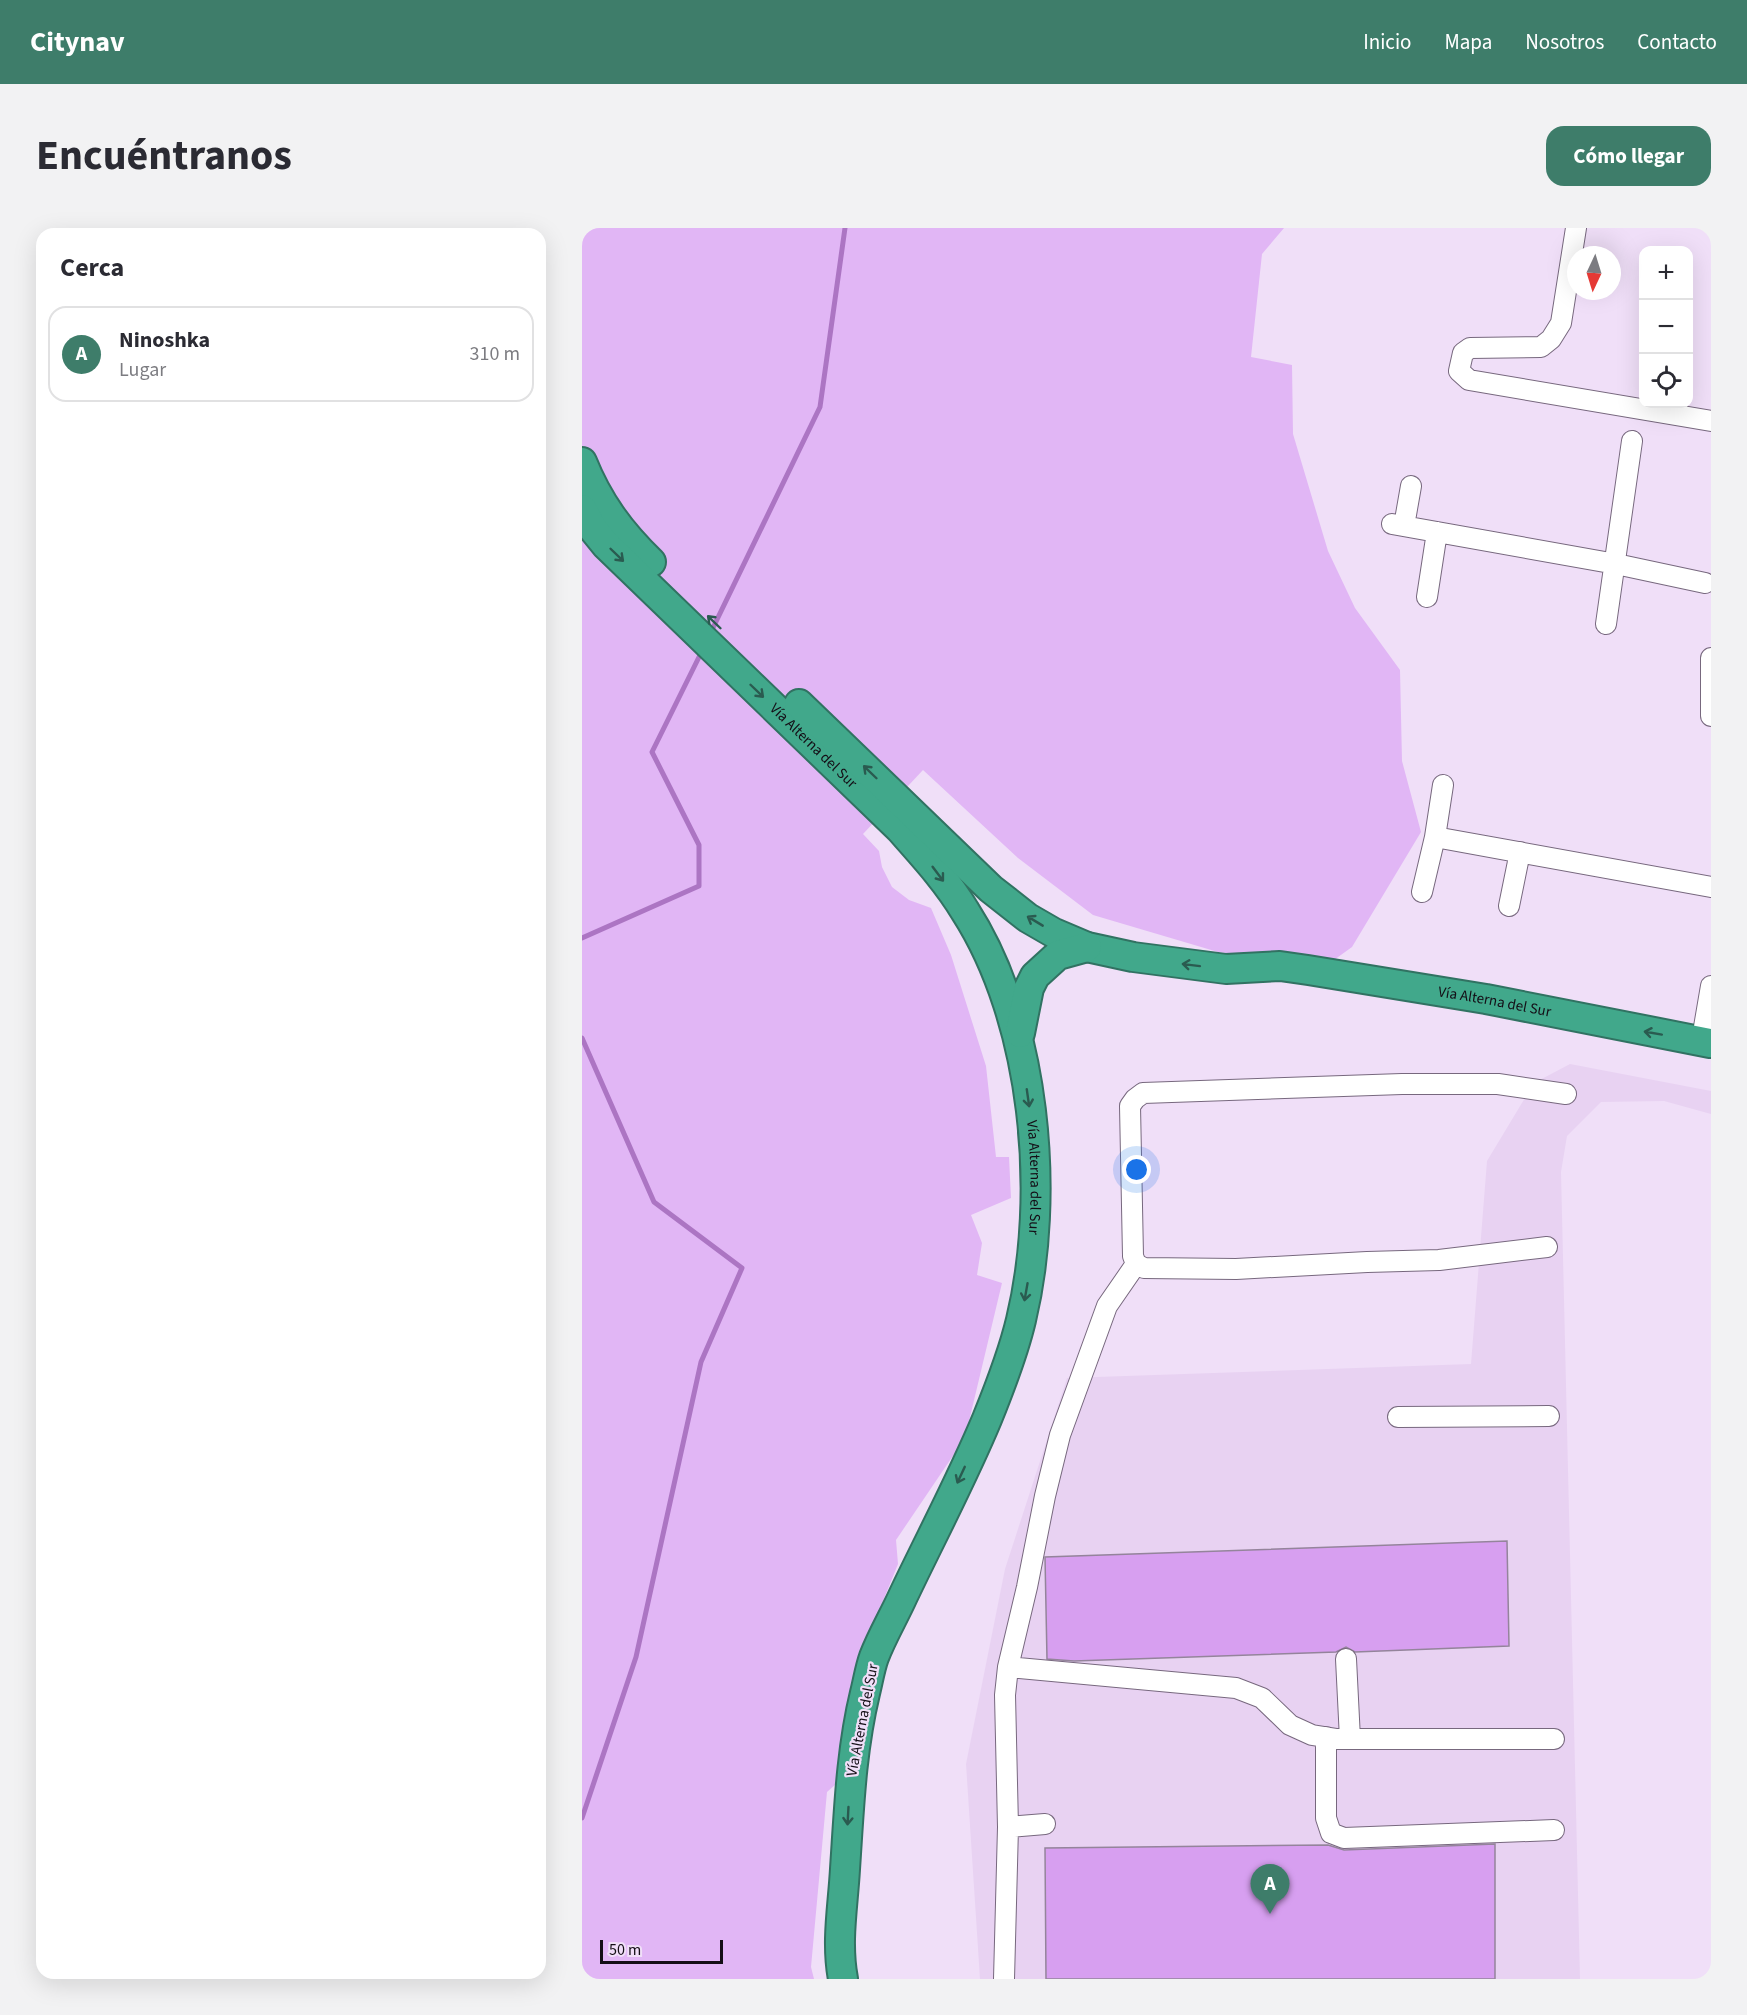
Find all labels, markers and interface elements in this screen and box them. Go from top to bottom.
text: Citynav [30,22,125,62]
text: Inicio [1363,27,1411,57]
text: Mapa [1444,27,1492,57]
text: Nosotros [1525,27,1604,57]
text: Contacto [1637,27,1717,57]
text: Encuéntranos [36,126,292,186]
button: Cómo llegar [1546,126,1711,186]
north arrow [1567,246,1621,300]
map controls [1639,246,1693,408]
button: + [1639,246,1693,300]
text: Cerca [60,249,124,286]
button: − [1639,300,1693,354]
text: Ninoshka [119,324,210,356]
text: A [76,340,87,368]
text: 310 m [470,340,520,368]
button: locate [1639,354,1693,408]
text: Lugar [119,356,166,384]
one-way arrow [609,548,624,562]
one-way arrow [707,615,722,630]
one-way arrow [749,683,764,698]
street label: Vía Alterna del Sur [765,698,862,794]
one-way arrow [862,765,877,779]
one-way arrow [932,865,945,881]
one-way arrow [1027,915,1044,927]
one-way arrow [1182,959,1202,970]
street label: Vía Alterna del Sur [1437,981,1554,1023]
one-way arrow [1644,1027,1663,1038]
one-way arrow [1022,1087,1033,1107]
street label: Vía Alterna del Sur [1021,1119,1046,1236]
your location [1122,1155,1151,1184]
one-way arrow [1020,1281,1031,1301]
one-way arrow [954,1465,966,1483]
street label: Vía Alterna del Sur [841,1661,884,1778]
one-way arrow [842,1805,853,1825]
pin: A [1250,1864,1290,1914]
scale bar [600,1937,723,1964]
text: 50 m [609,1939,641,1961]

